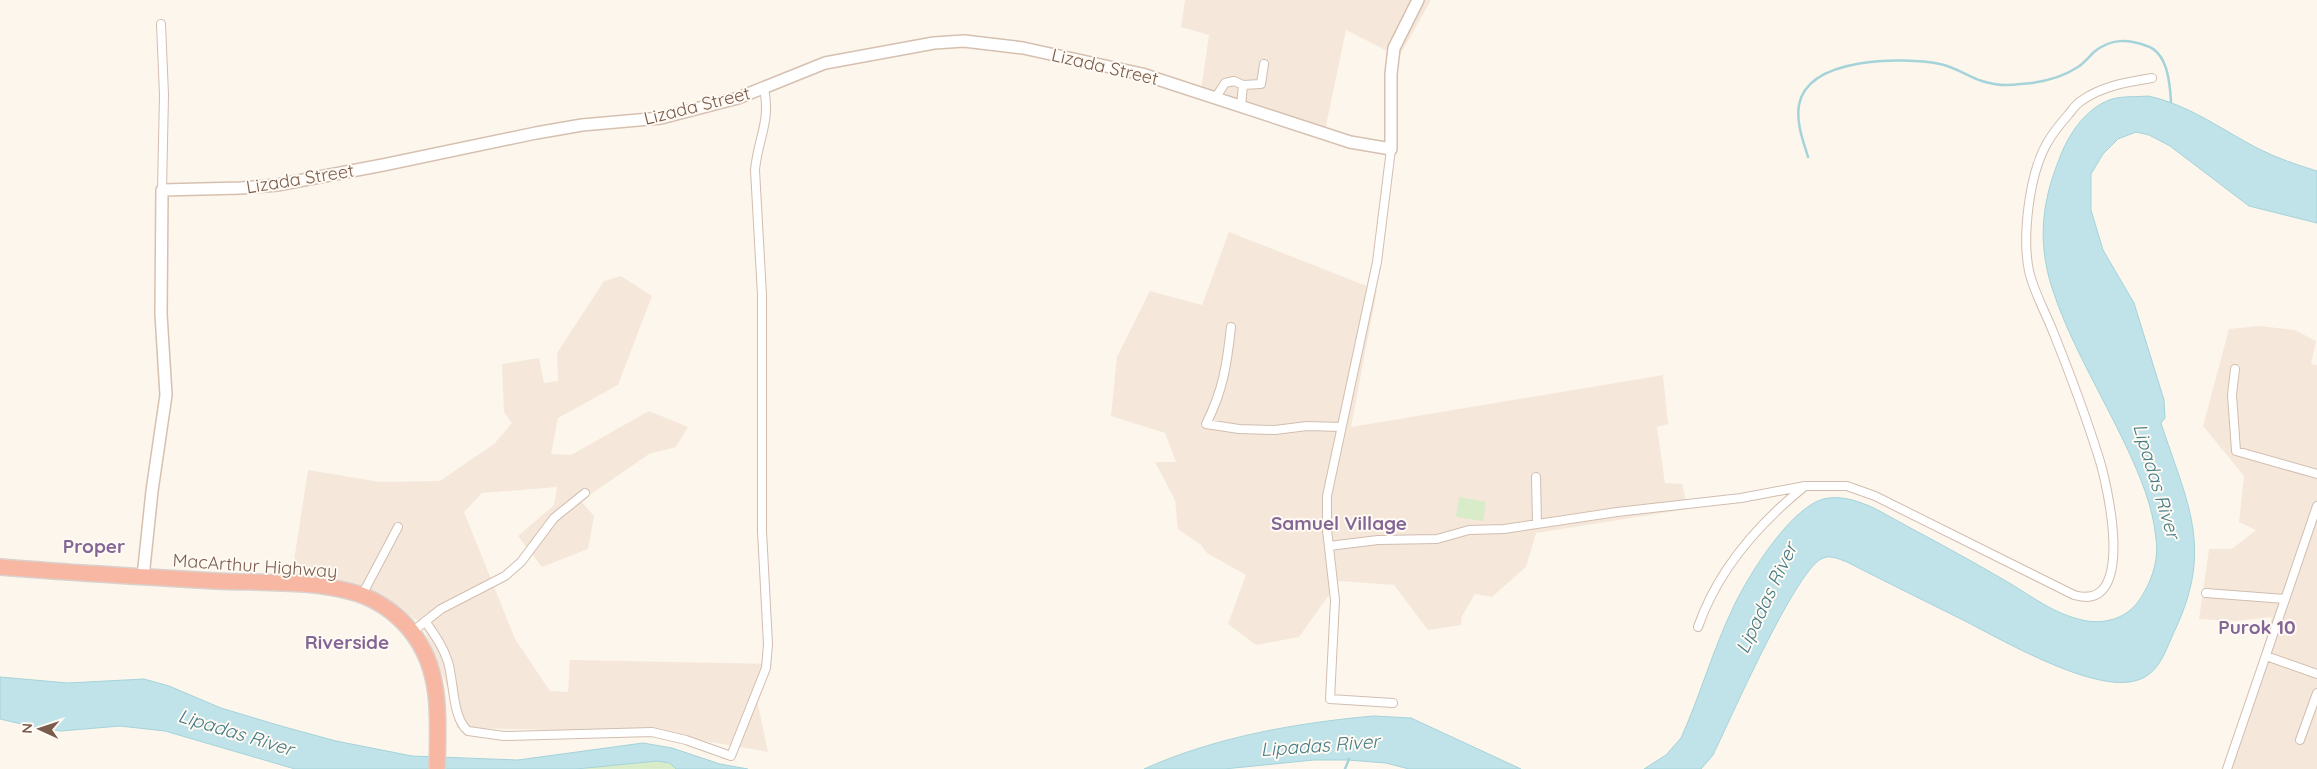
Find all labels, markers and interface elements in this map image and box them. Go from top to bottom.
street label: Lizada Street [1049,43,1161,90]
street label: Lizada Street [641,81,752,130]
street label: Lizada Street [244,159,355,198]
water label: Lipadas River [2128,421,2187,544]
district label: Samuel Village [1271,511,1407,535]
district label: Proper [63,534,125,558]
water label: Lipadas River [1730,537,1803,657]
street label: MacArthur Highway [172,548,338,583]
district label: Purok 10 [2218,615,2296,639]
district label: Riverside [305,630,389,654]
water label: Lipadas River [176,703,299,762]
north arrow [15,704,65,754]
text: N [18,723,36,734]
water label: Lipadas River [1260,729,1383,761]

